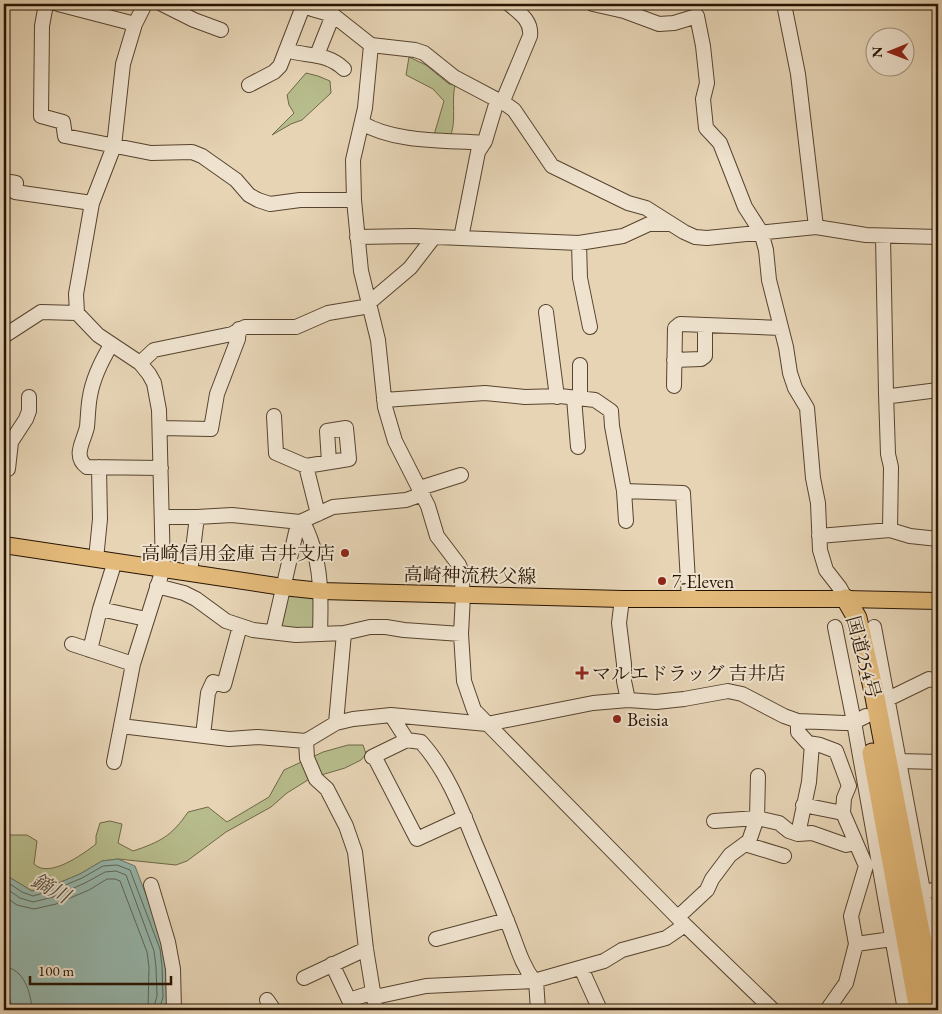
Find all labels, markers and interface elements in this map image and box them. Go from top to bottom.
north arrow [864,28,914,78]
text: N [868,46,886,58]
place label: 高崎信用金庫 吉井支店 [141,541,335,566]
marker: 高崎信用金庫 吉井支店 [339,547,351,559]
street label: 高崎神流秩父線 [403,562,537,589]
place label: 7-Eleven [672,569,734,594]
marker: 7-Eleven [656,575,668,587]
street label: 国道254号 [841,613,887,701]
place label: マルエドラッグ 吉井店 [592,661,785,686]
marker: マルエドラッグ 吉井店 [576,667,588,679]
place label: Beisia [627,707,669,732]
marker: Beisia [611,713,623,725]
water label: 鏑川 [27,867,77,910]
scale bar [30,954,171,986]
text: 100 m [38,961,75,980]

